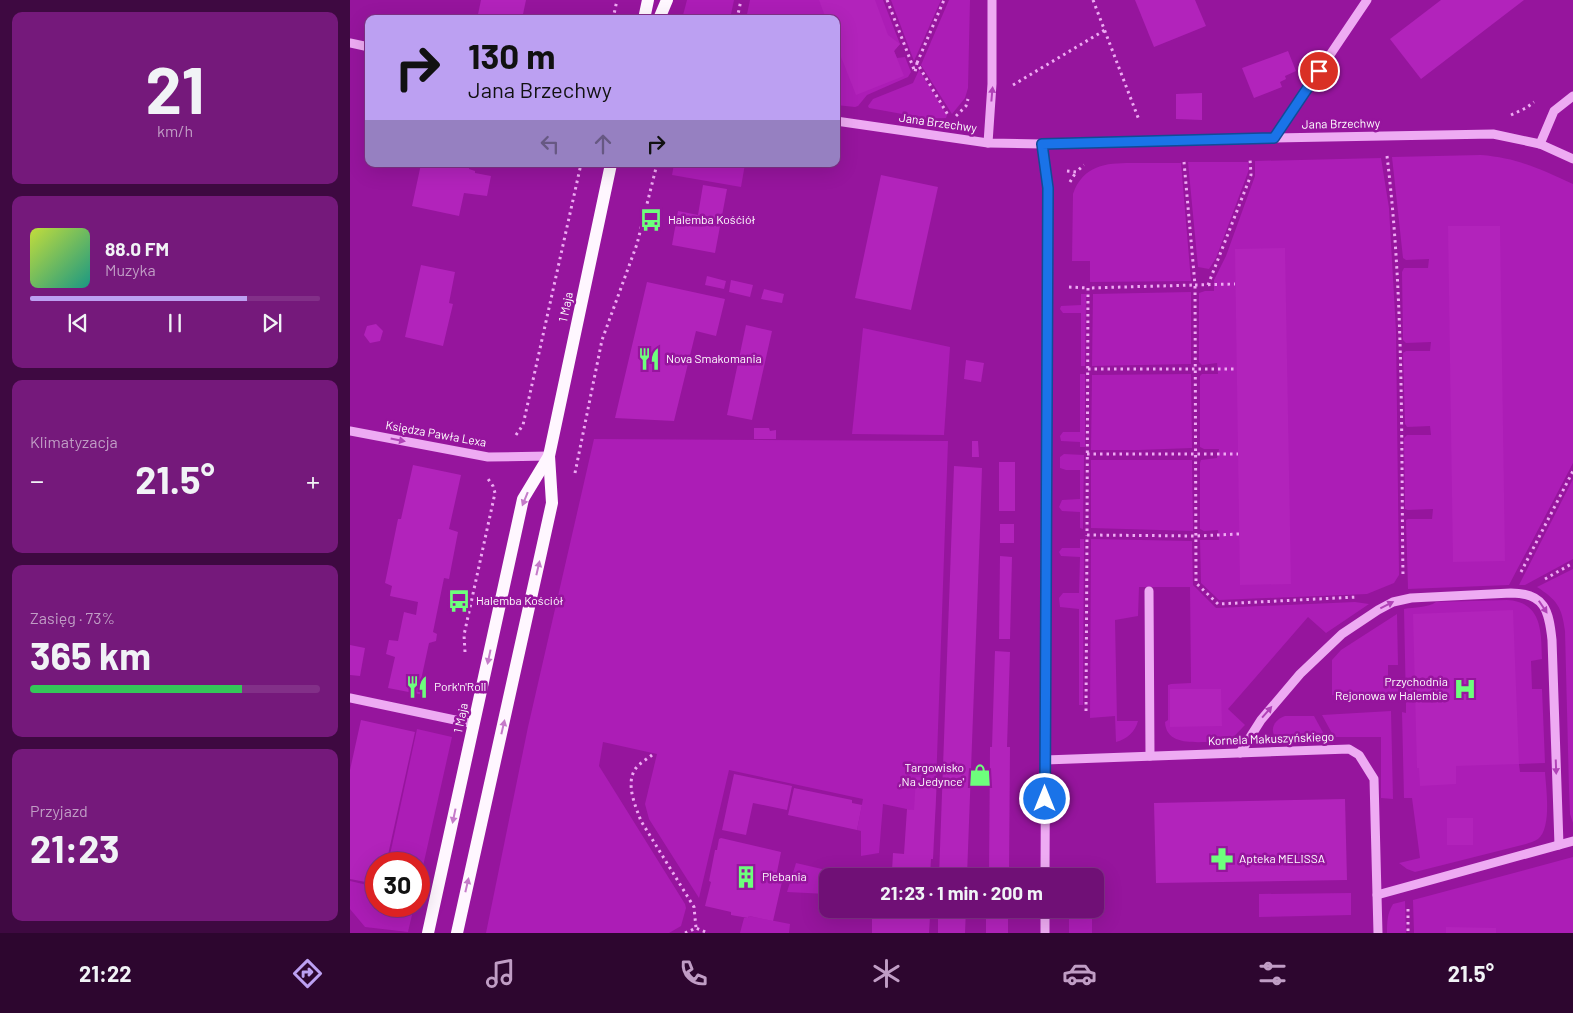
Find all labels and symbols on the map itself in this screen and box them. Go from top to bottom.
pin [1298,50,1340,92]
one-way arrow [988,86,996,102]
street label: Jana Brzechwy [898,110,978,134]
street label: Jana Brzechwy [1302,115,1381,131]
bus stop icon: Halemba Kośćiół [638,207,664,233]
place label: Halemba Kośćiół [668,212,755,226]
street label: 1 Maja [555,290,575,323]
restaurant icon: Nova Smakomania [636,346,662,372]
place label: Nova Smakomania [666,351,762,365]
street label: Księdza Pawła Lexa [385,417,488,449]
one-way arrow [390,437,406,445]
one-way arrow [521,492,529,507]
one-way arrow [534,561,542,576]
bus stop icon: Halemba Kościół [446,588,472,614]
place label: Halemba Kościół [476,593,563,607]
one-way arrow [1538,600,1547,614]
one-way arrow [1380,601,1395,609]
one-way arrow [485,649,493,665]
restaurant icon: Pork'n'Roll [404,674,430,700]
place label: Przychodnia Rejonowa w Halembie [1335,674,1448,702]
hospital icon: Przychodnia Rejonowa w Halembie [1452,676,1478,702]
place label: Pork'n'Roll [434,679,486,693]
street label: 1 Maja [450,701,470,734]
one-way arrow [1261,707,1273,719]
one-way arrow [499,719,507,734]
street label: Kornela Makuszyńskiego [1207,729,1334,747]
one-way arrow [1553,759,1561,775]
place label: Targowisko ,Na Jedynce' [898,760,964,788]
shop icon: Targowisko ,Na Jedynce' [967,762,993,788]
position arrow [1018,772,1070,824]
one-way arrow [450,808,458,823]
pharmacy icon: Apteka MELISSA [1209,846,1235,872]
place label: Apteka MELISSA [1239,851,1325,865]
speed limit sign: 30 [365,852,430,917]
building icon: Plebania [733,864,759,890]
place label: Plebania [762,869,807,883]
one-way arrow [464,877,472,893]

